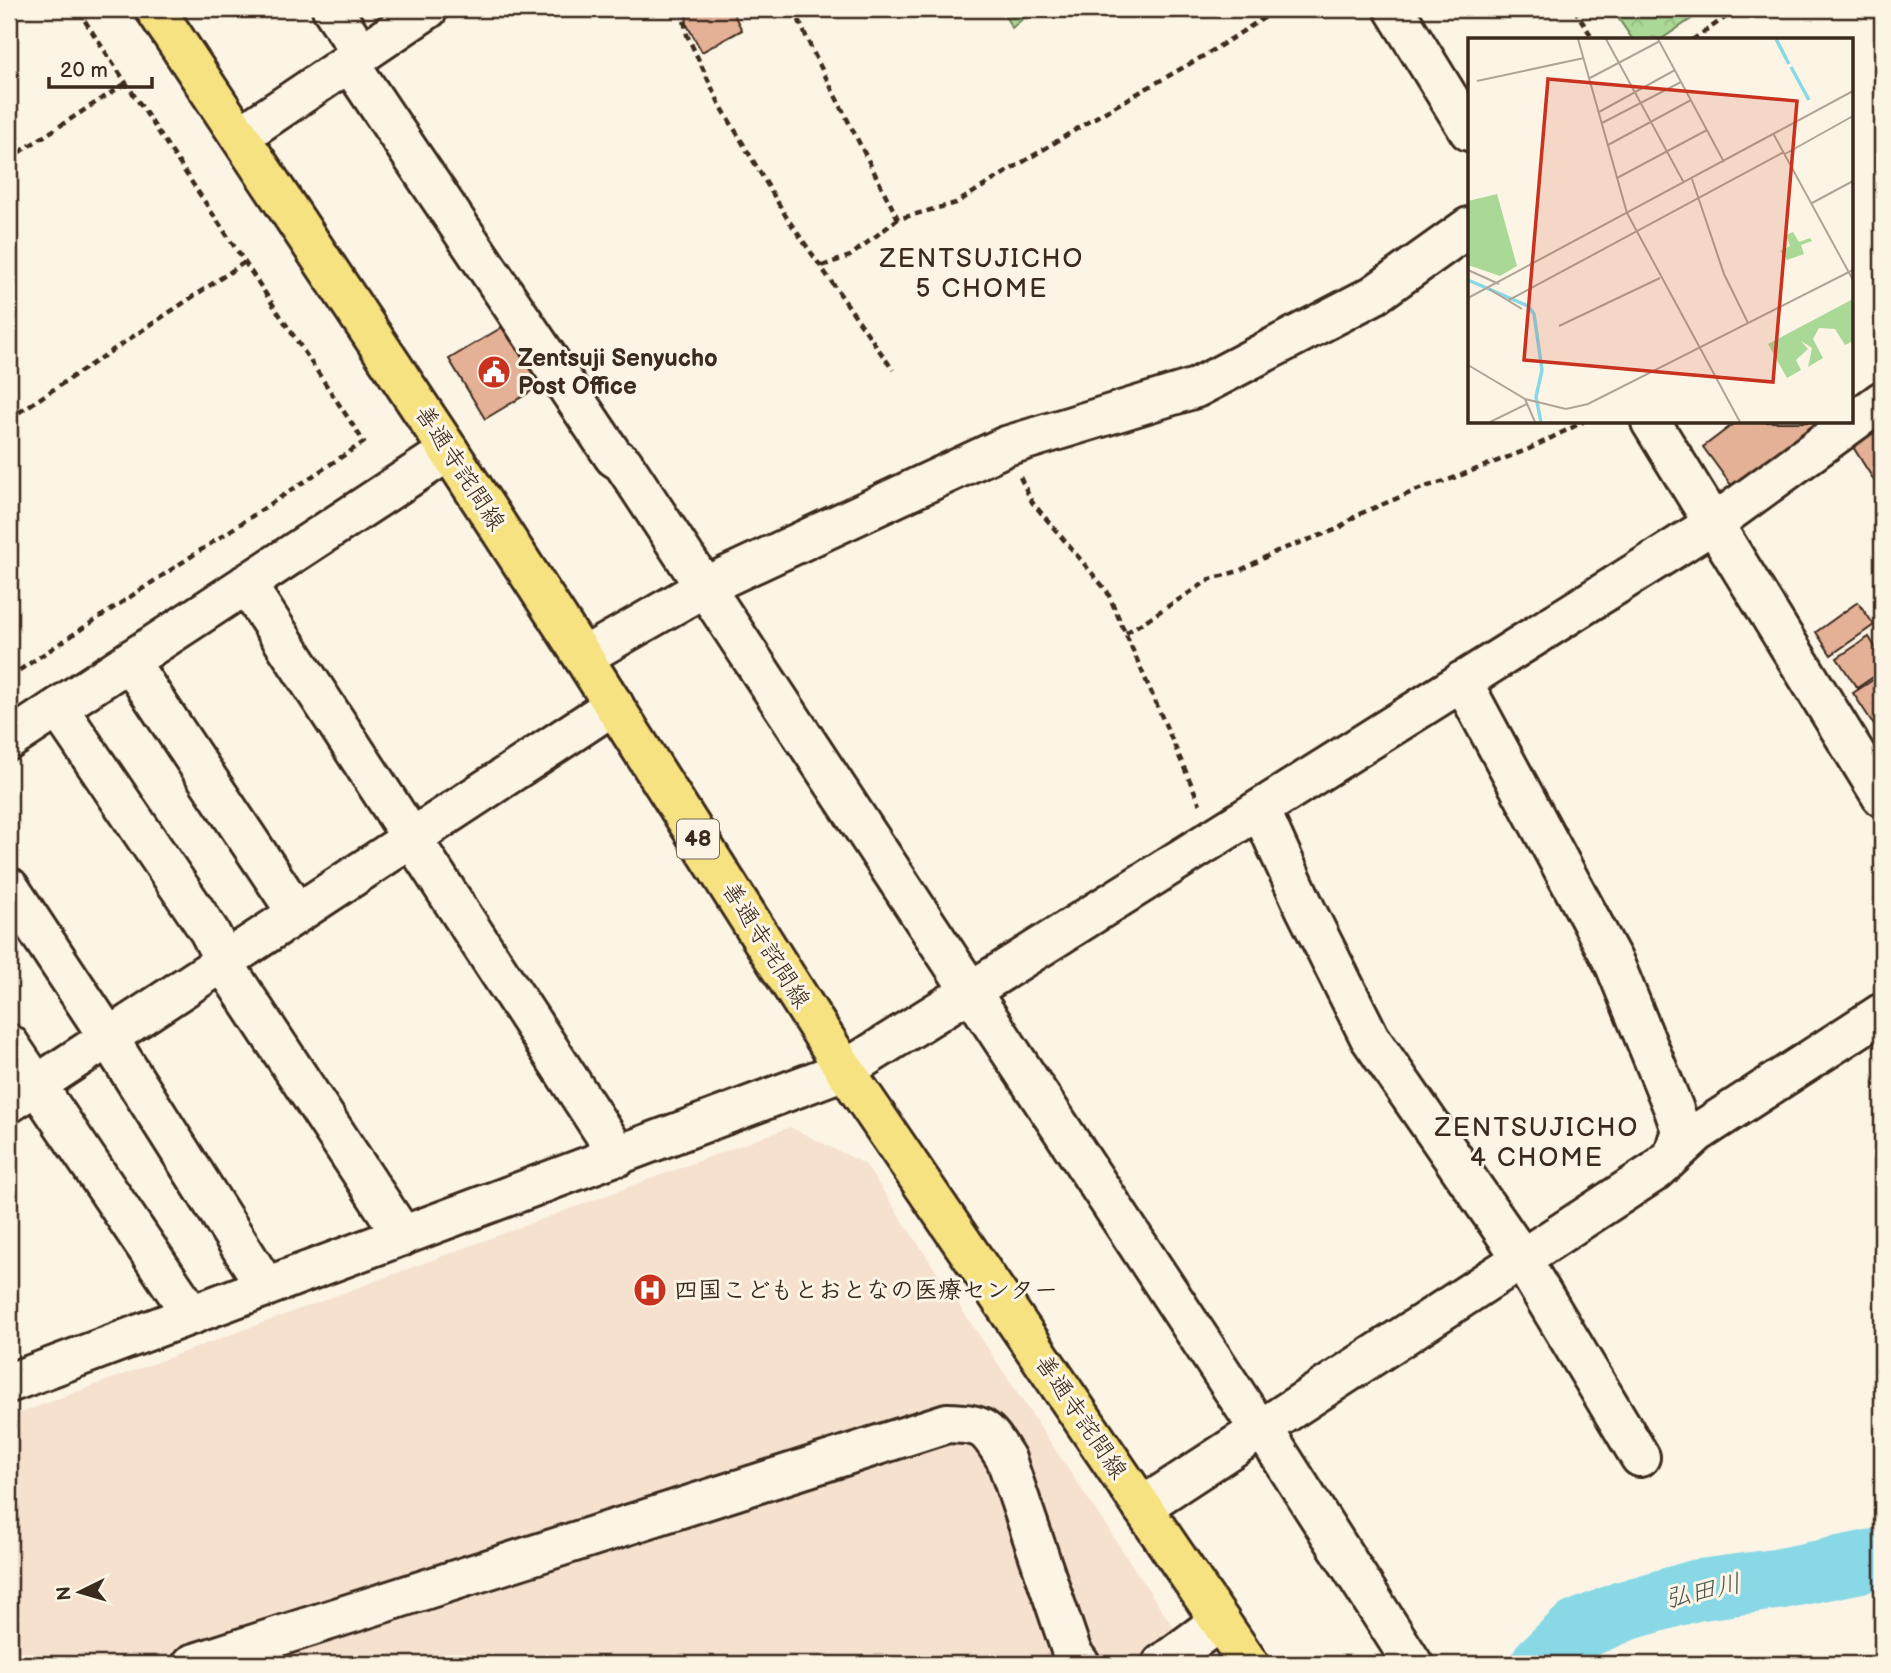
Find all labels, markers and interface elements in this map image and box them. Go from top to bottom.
inset map [1468,38,1853,424]
scale bar [49,46,152,90]
text: 20 m [60,58,108,83]
district label: ZENTSUJICHO 5 CHOME [879,244,1084,305]
place label: Zentsuji Senyucho Post Office [518,344,718,401]
public building icon: Zentsuji Senyucho Post Office [475,353,513,391]
street label: 善通寺詫間線 [409,400,511,536]
road number: 48 [677,820,719,859]
street label: 善通寺詫間線 [716,876,816,1014]
district label: ZENTSUJICHO 4 CHOME [1434,1113,1639,1174]
hospital icon: 四国こどもとおとなの医療センター [631,1271,669,1309]
place label: 四国こどもとおとなの医療センター [674,1276,1058,1305]
street label: 善通寺詫間線 [1029,1349,1133,1485]
north arrow [46,1558,116,1628]
water label: 弘田川 [1662,1568,1744,1616]
text: N [52,1585,77,1601]

